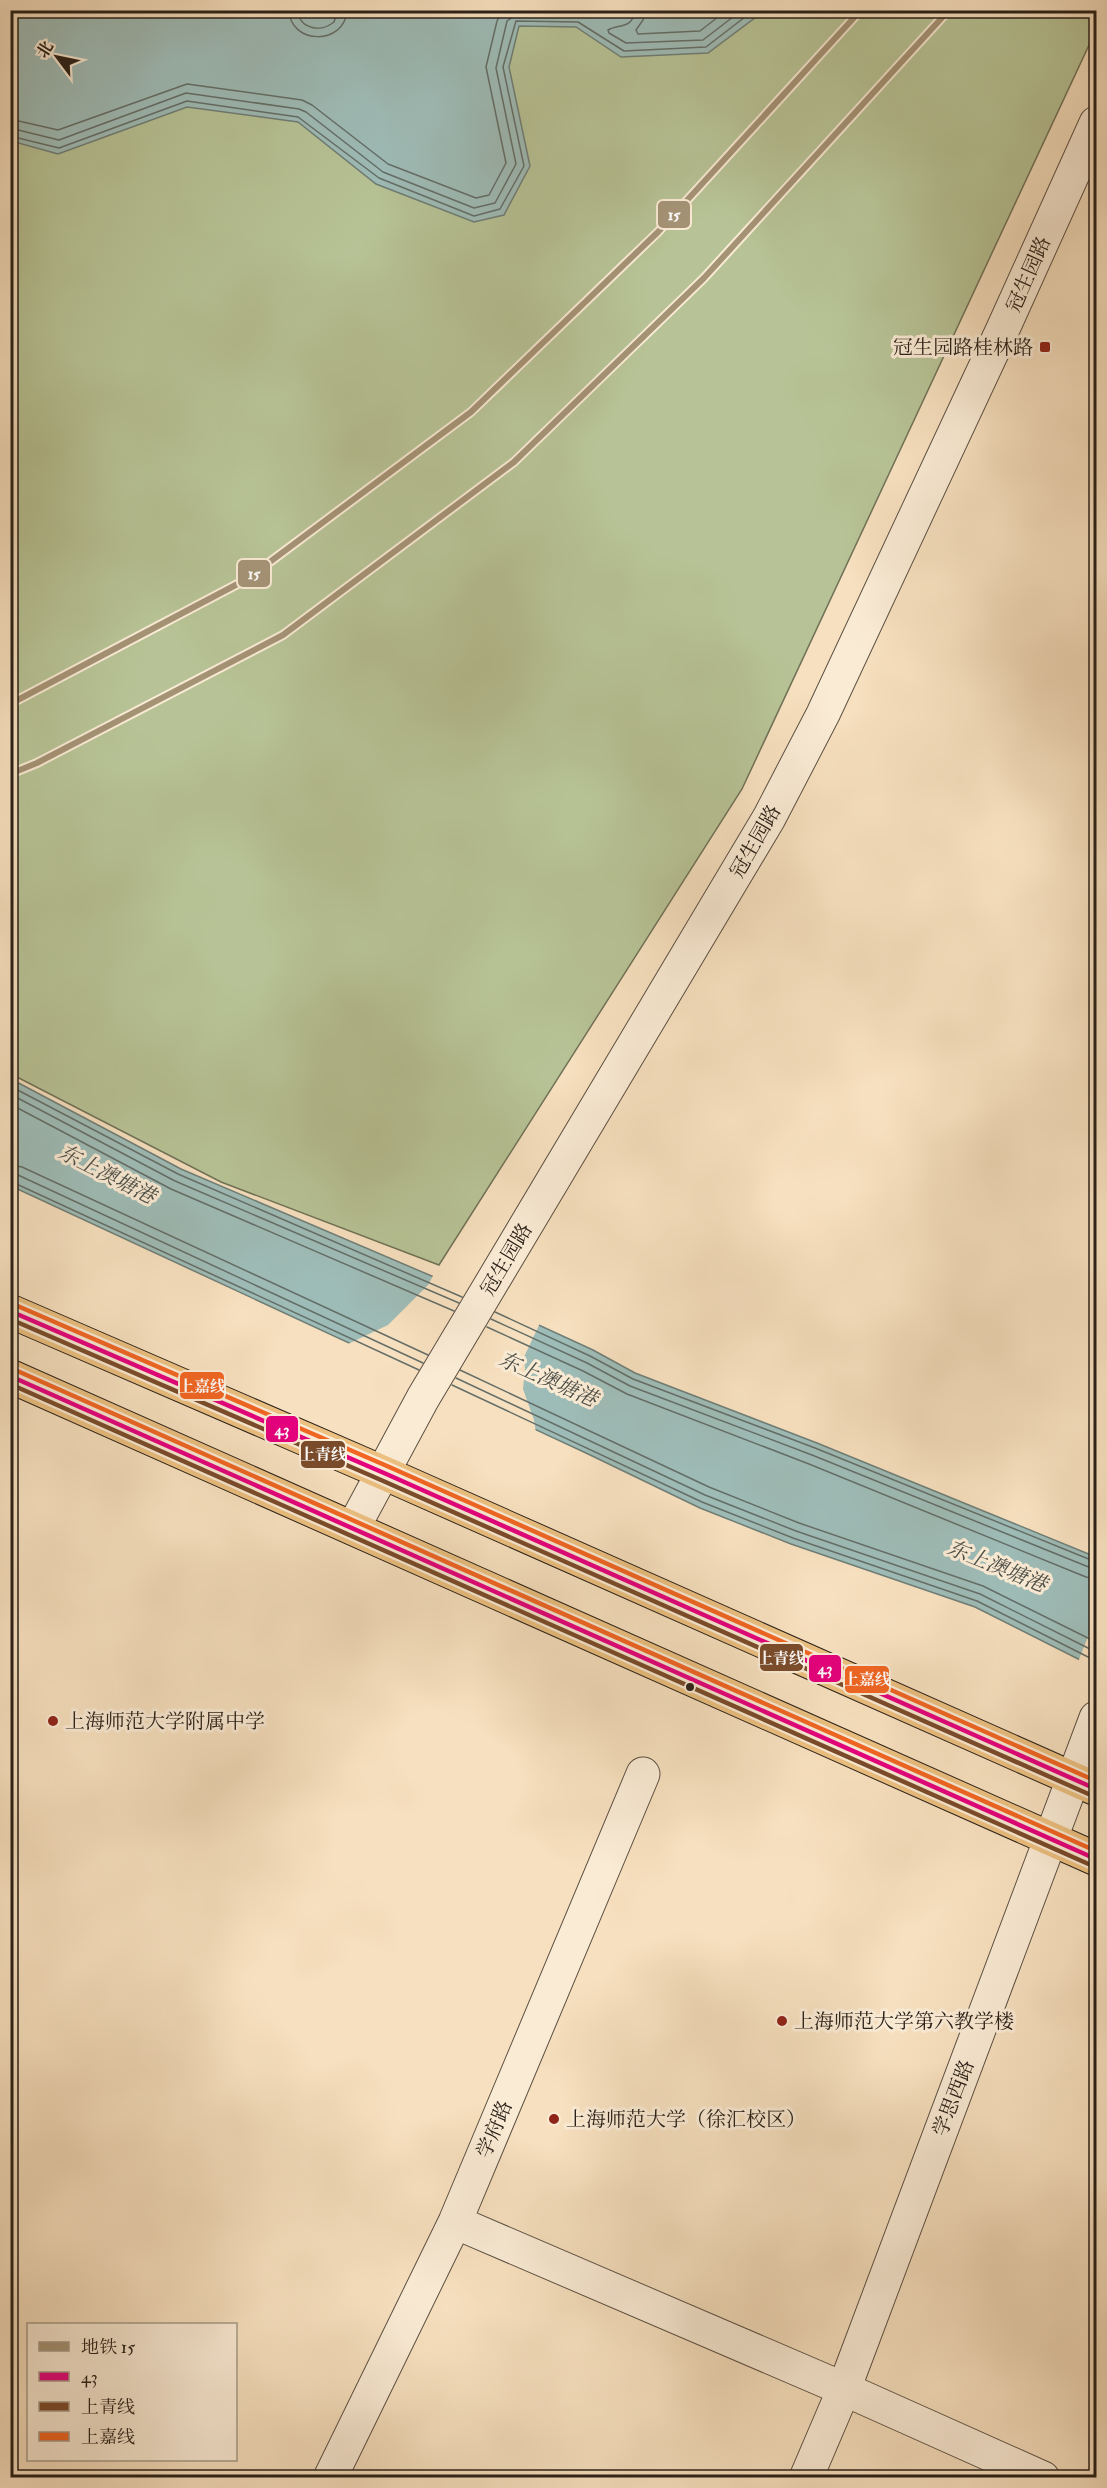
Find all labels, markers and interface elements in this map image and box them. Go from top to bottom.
north arrow [27,27,87,87]
text: 北 [32,37,58,62]
line badge: 15 [657,200,691,229]
text: 15 [668,205,681,225]
street label: 冠生园路 [1001,233,1056,316]
place label: 冠生园路桂林路 [893,335,1033,360]
marker: 冠生园路桂林路 [1038,340,1052,354]
line badge: 15 [237,559,271,588]
text: 15 [248,564,261,584]
street label: 冠生园路 [725,800,786,882]
water label: 东上澳塘港 [54,1139,162,1212]
street label: 冠生园路 [475,1219,538,1300]
water label: 东上澳塘港 [494,1346,604,1414]
line badge: 上嘉线 [179,1371,225,1400]
text: 上嘉线 [178,1377,226,1397]
line badge: 43 [265,1415,299,1443]
text: 43 [274,1420,289,1440]
line badge: 上青线 [300,1440,346,1469]
text: 上青线 [299,1445,347,1465]
water label: 东上澳塘港 [943,1534,1053,1600]
line badge: 上青线 [759,1643,804,1672]
text: 上青线 [757,1649,805,1669]
line badge: 43 [808,1654,842,1683]
text: 43 [817,1659,832,1679]
line badge: 上嘉线 [844,1665,890,1694]
text: 上嘉线 [843,1670,891,1690]
unlabelled marker [684,1681,696,1693]
place label: 上海师范大学附属中学 [65,1709,265,1734]
marker: 上海师范大学附属中学 [46,1714,60,1728]
place label: 上海师范大学第六教学楼 [794,2009,1014,2034]
marker: 上海师范大学第六教学楼 [775,2014,789,2028]
street label: 学思西路 [927,2056,979,2140]
street label: 学府路 [471,2097,518,2162]
place label: 上海师范大学（徐汇校区） [566,2107,806,2132]
marker: 上海师范大学（徐汇校区） [547,2112,561,2126]
legend [27,2323,237,2461]
text: 地铁 15 [81,2336,135,2359]
text: 43 [81,2366,98,2389]
text: 上青线 [81,2396,135,2419]
text: 上嘉线 [81,2426,135,2449]

